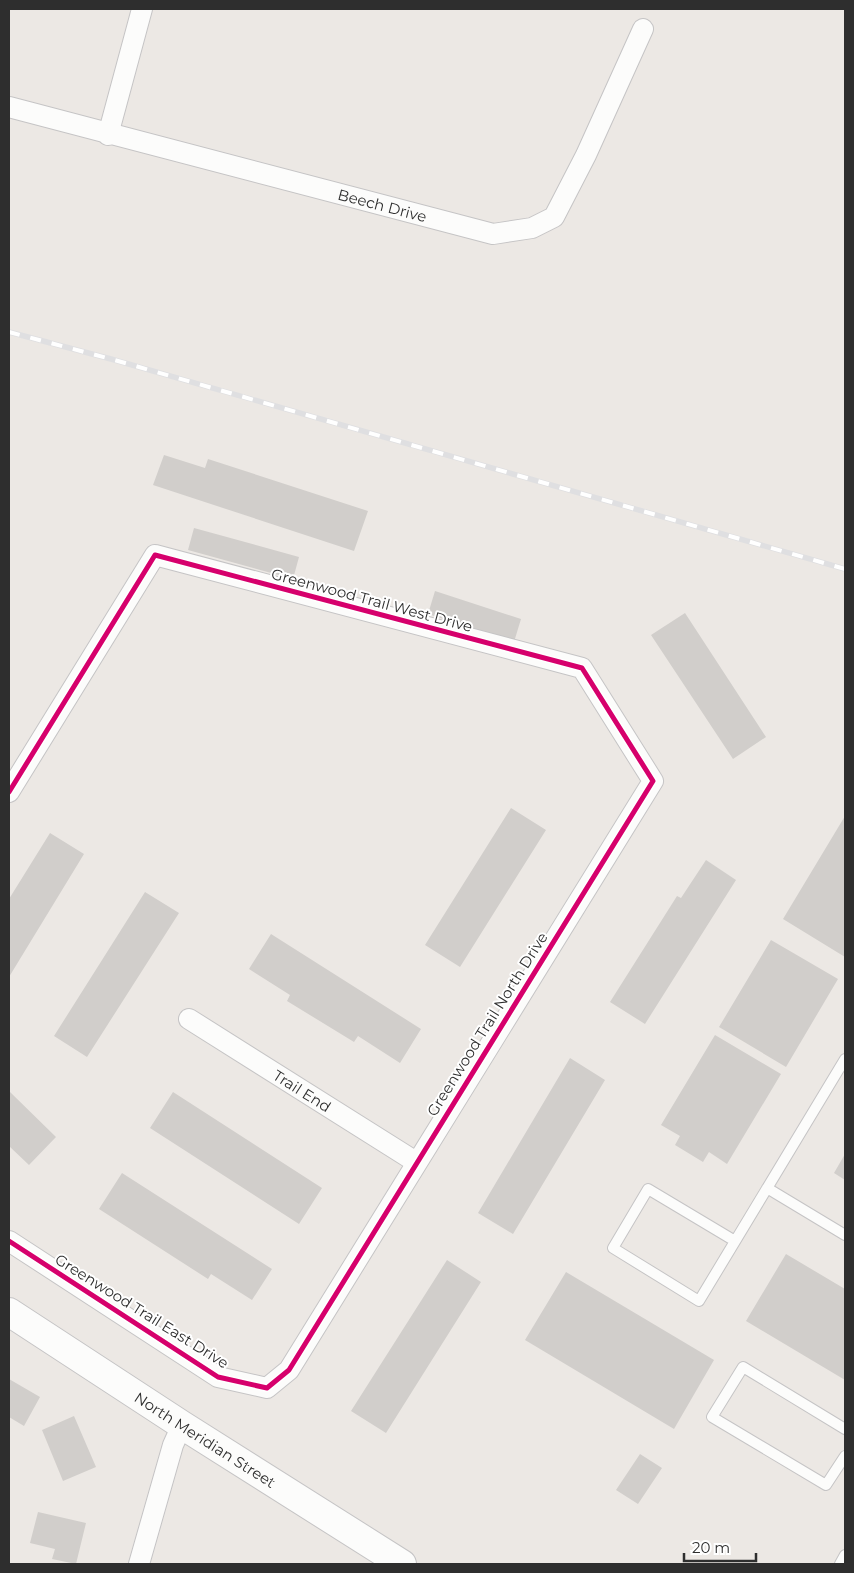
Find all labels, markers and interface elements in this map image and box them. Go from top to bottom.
street label: Beech Drive [336,184,429,226]
street label: Greenwood Trail West Drive [269,564,475,636]
street label: Greenwood Trail North Drive [422,928,552,1120]
street label: Trail End [270,1065,335,1116]
street label: Greenwood Trail East Drive [52,1250,232,1372]
street label: North Meridian Street [131,1387,279,1491]
scale bar [684,1530,756,1562]
text: 20 m [692,1538,730,1557]

